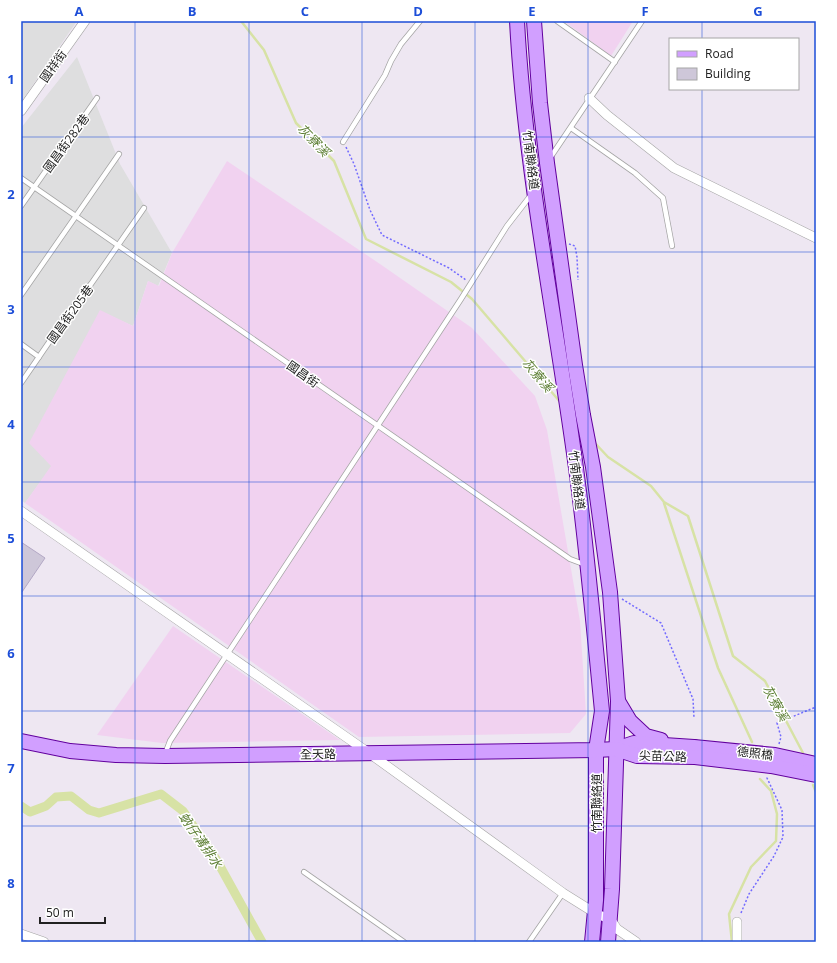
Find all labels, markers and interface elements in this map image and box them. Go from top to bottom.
text: A [75,2,84,20]
text: B [188,2,197,20]
text: C [301,2,309,20]
text: D [413,2,423,20]
text: E [528,2,536,20]
text: F [641,2,649,20]
text: G [753,2,763,20]
legend [669,38,799,90]
text: Road [705,45,734,62]
street label: 國祥街 [36,46,70,86]
text: Building [705,65,751,82]
text: 1 [7,70,15,88]
street label: 國昌街282巷 [39,110,93,176]
water label: 灰寮溪 [294,120,335,162]
street label: 竹南聯絡道 [519,129,543,191]
text: 2 [7,185,15,203]
street label: 國昌街205巷 [43,281,97,347]
text: 3 [7,300,15,318]
water label: 灰寮溪 [518,354,559,397]
street label: 國昌街 [283,357,323,391]
text: 4 [7,415,15,433]
street label: 竹南聯絡道 [565,449,589,511]
text: 5 [7,529,15,547]
text: 6 [7,644,15,662]
water label: 灰寮溪 [759,682,794,726]
street label: 德照橋 [736,742,774,764]
street label: 全天路 [300,745,336,763]
street label: 尖苗公路 [639,747,687,765]
text: 7 [7,759,15,777]
street label: 竹南聯絡道 [588,773,605,833]
water label: 蚋仔溝排水 [175,808,228,873]
text: 8 [7,874,15,892]
scale bar [40,899,105,925]
text: 50 m [46,904,74,921]

